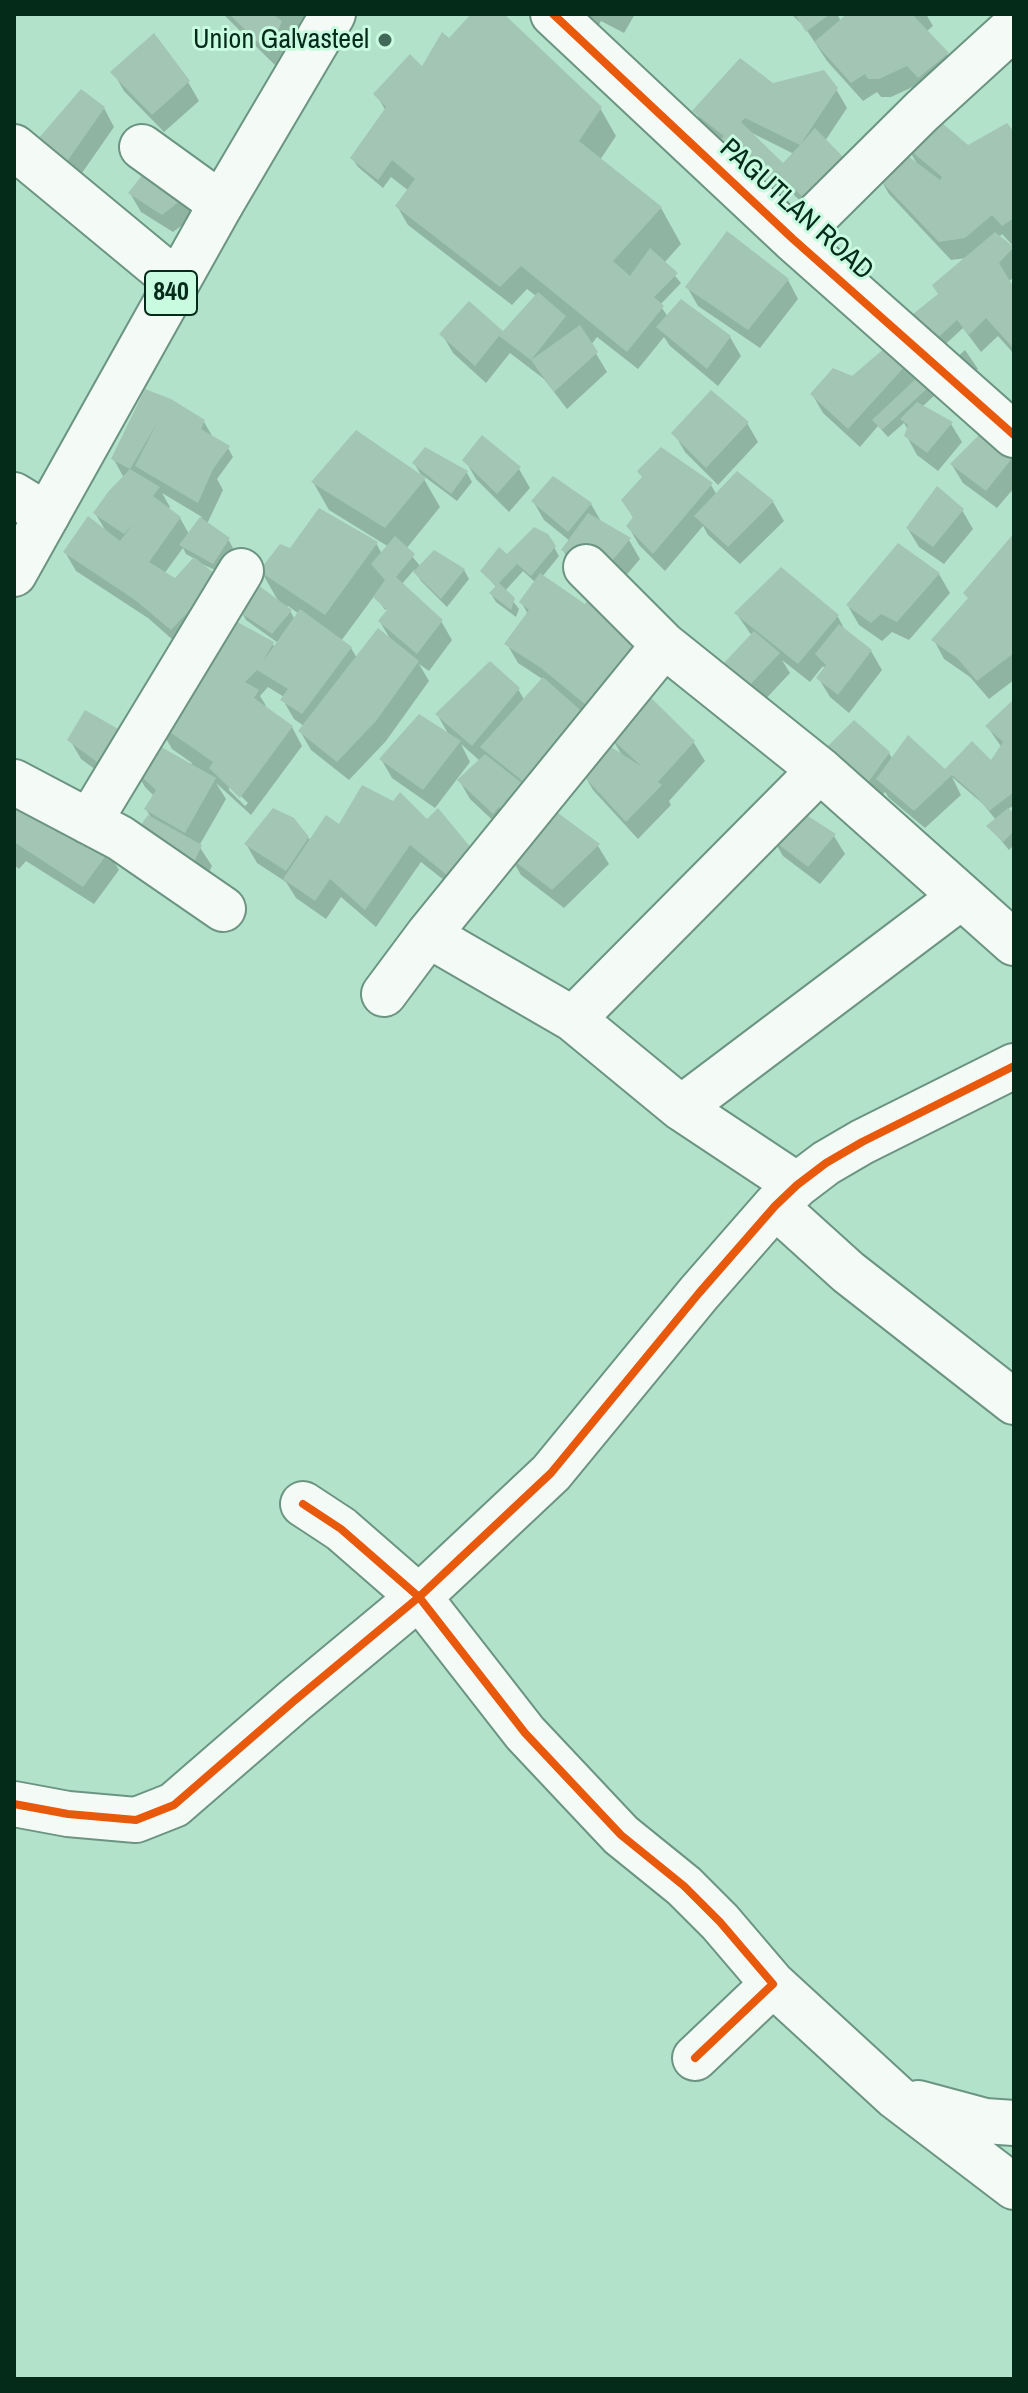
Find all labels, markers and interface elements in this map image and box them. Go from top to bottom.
place label: Union Galvasteel [193,23,369,57]
marker: Union Galvasteel [376,31,394,49]
street label: PAGUTLAN ROAD [712,132,880,288]
road number: 840 [145,271,197,315]

